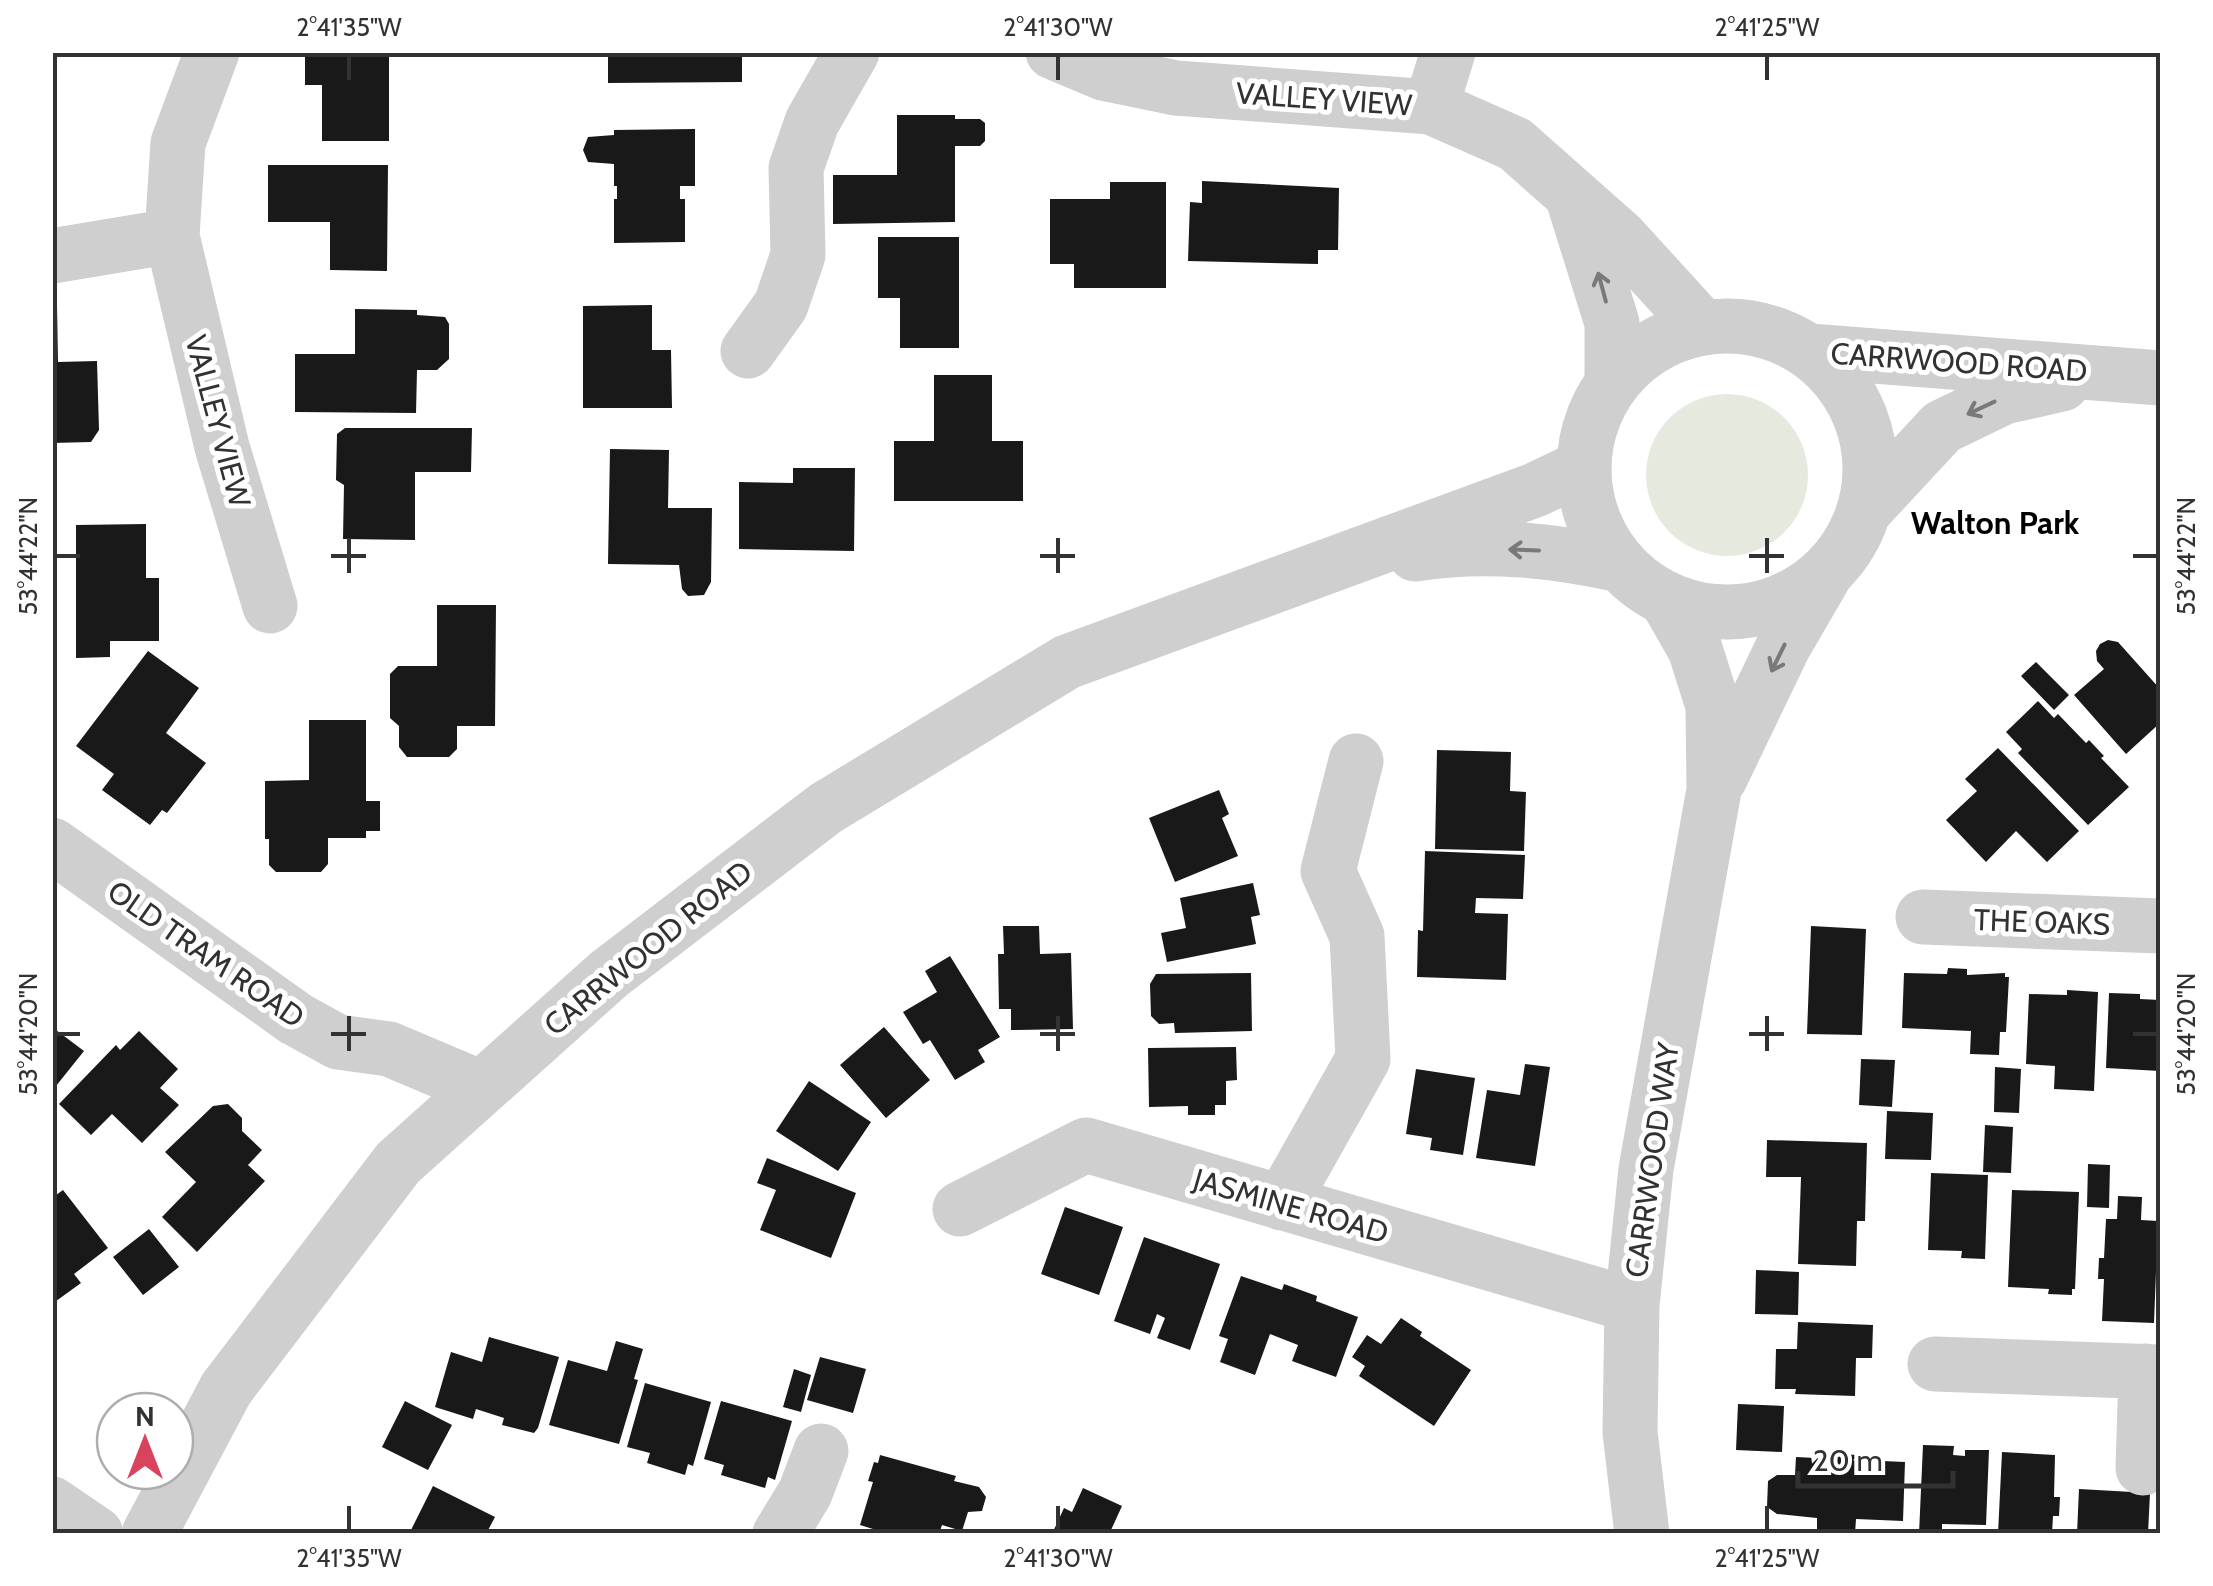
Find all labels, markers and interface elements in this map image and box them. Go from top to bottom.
text: 2°41'35"W [296,12,402,42]
text: 2°41'30"W [1003,12,1113,42]
text: 2°41'25"W [1715,12,1820,42]
street label: VALLEY VIEW [1235,74,1414,124]
one-way arrow [1592,272,1611,303]
street label: VALLEY VIEW [177,331,259,512]
street label: CARRWOOD ROAD [1829,335,2089,389]
one-way arrow [1967,400,1997,419]
text: 53°44'22"N [13,497,43,615]
text: 53°44'22"N [2171,497,2201,615]
district label: Walton Park [1911,503,2080,542]
one-way arrow [1508,540,1541,559]
one-way arrow [1768,643,1787,672]
street label: CARRWOOD ROAD [536,853,760,1043]
street label: OLD TRAM ROAD [101,872,311,1036]
street label: THE OAKS [1973,901,2111,943]
text: 53°44'20"N [13,973,43,1095]
text: 53°44'20"N [2171,973,2201,1095]
street label: CARRWOOD WAY [1617,1039,1687,1280]
street label: JASMINE ROAD [1188,1160,1393,1252]
north arrow [95,1391,195,1491]
text: N [135,1399,155,1433]
scale bar [1798,1426,1953,1488]
text: 20 m [1813,1442,1883,1479]
text: 2°41'35"W [296,1543,402,1573]
text: 2°41'30"W [1003,1543,1113,1573]
text: 2°41'25"W [1715,1543,1820,1573]

